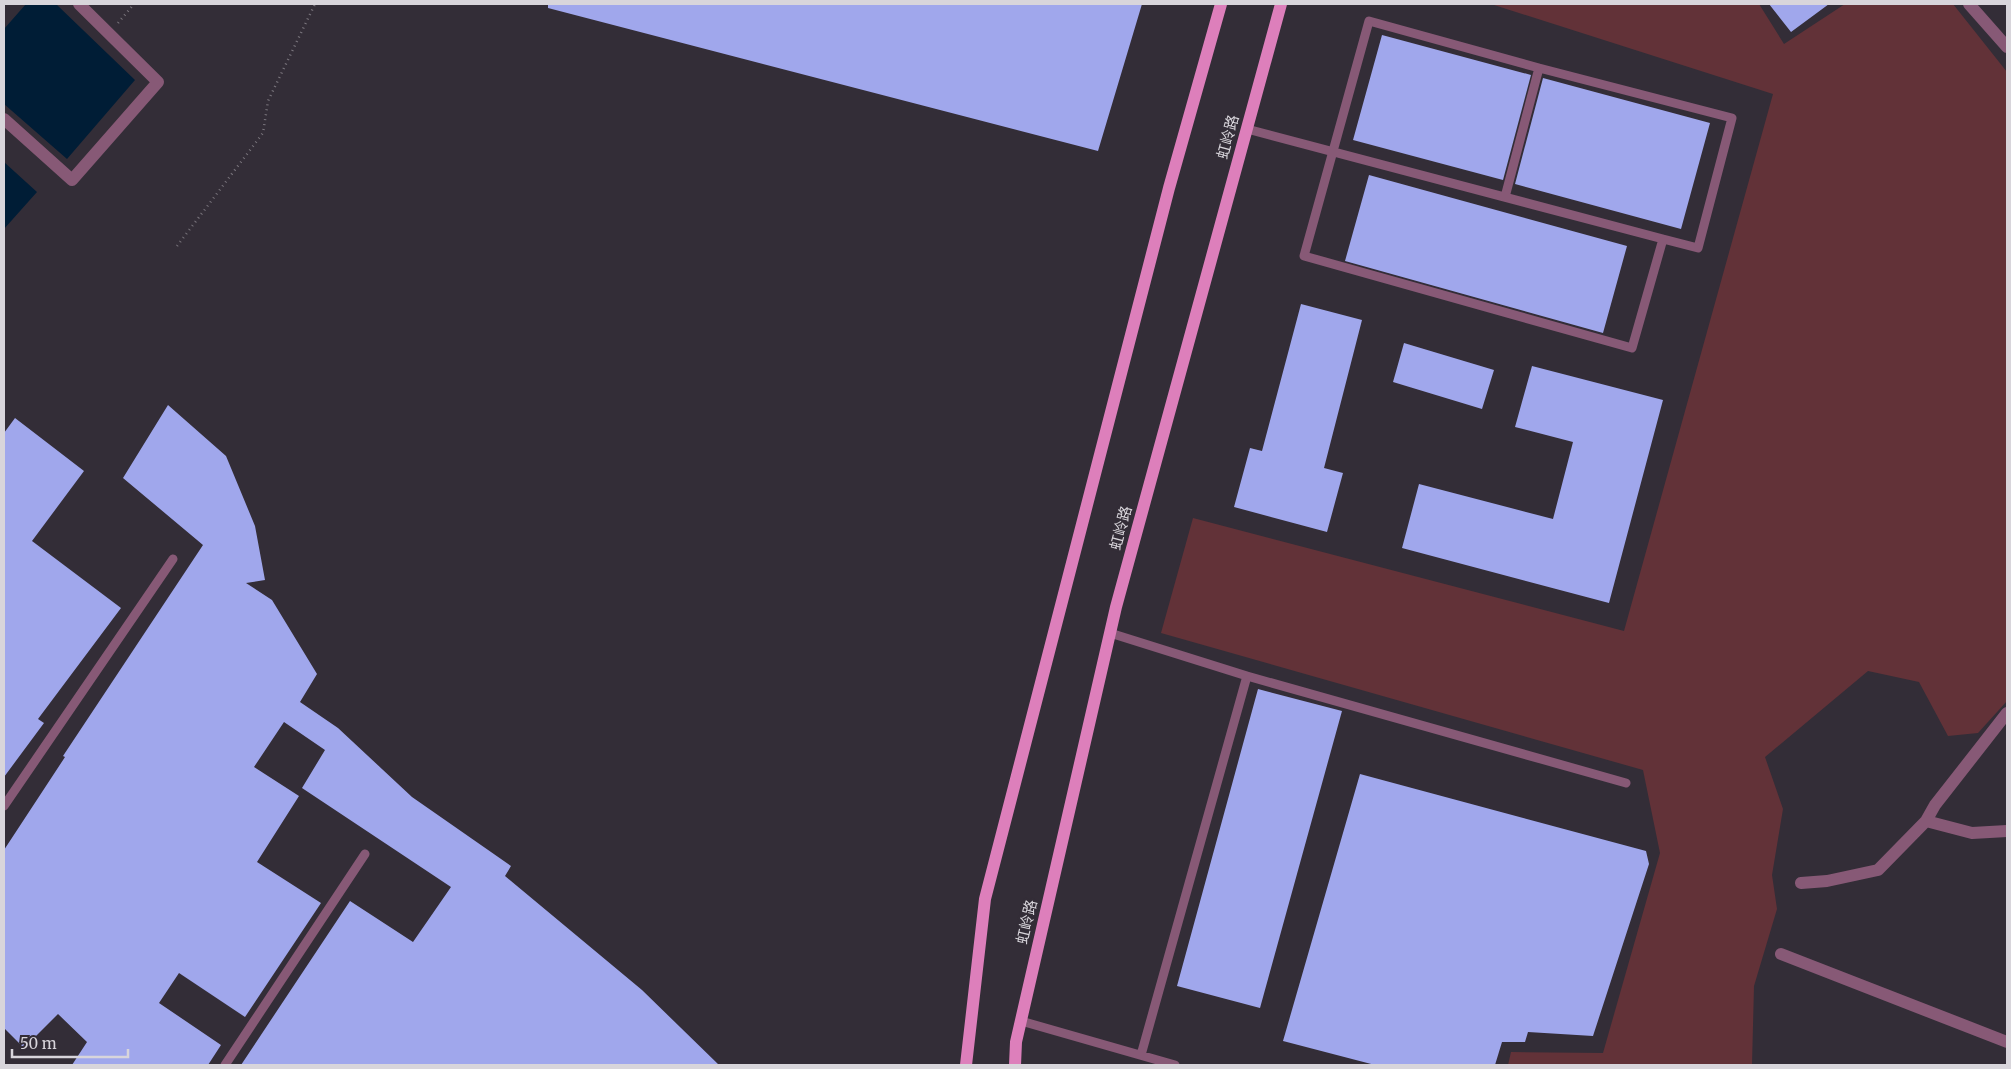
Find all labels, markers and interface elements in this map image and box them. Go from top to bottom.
street label: 虹岭路 [1213,113,1243,161]
street label: 虹岭路 [1106,504,1136,552]
street label: 虹岭路 [1012,898,1041,946]
scale bar [12,1026,129,1058]
text: 50 m [20,1034,57,1053]

